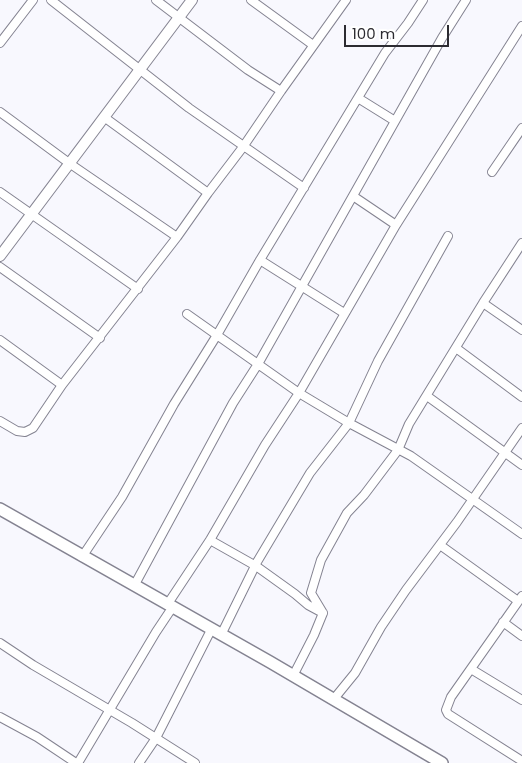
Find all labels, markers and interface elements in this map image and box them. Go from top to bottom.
scale bar [347,15,452,47]
text: 100 m [352,23,395,44]

